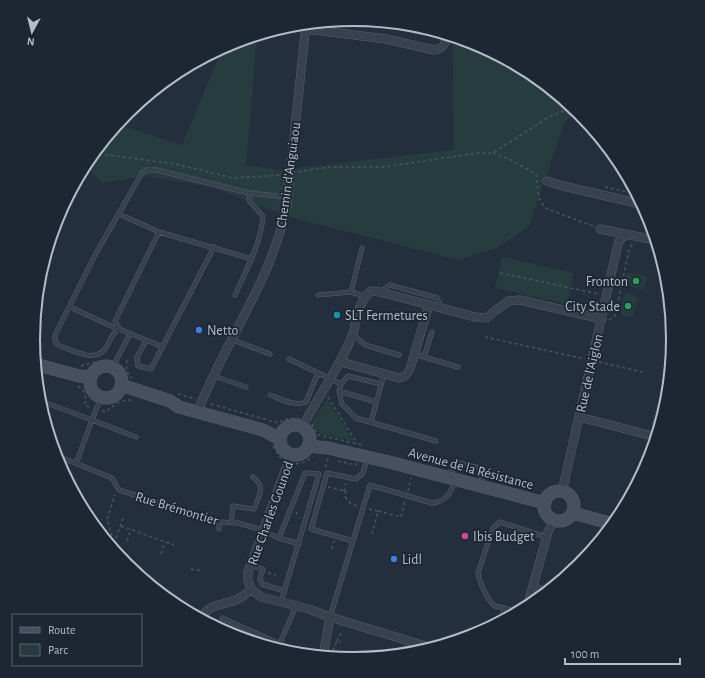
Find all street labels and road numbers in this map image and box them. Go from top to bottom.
street label: Chemin d'Anguiaou [275,121,303,229]
street label: Rue de l'Aiglon [574,333,606,414]
street label: Avenue de la Résistance [407,446,535,492]
street label: Rue Charles Gounod [246,459,296,567]
street label: Rue Brémontier [134,490,220,528]

